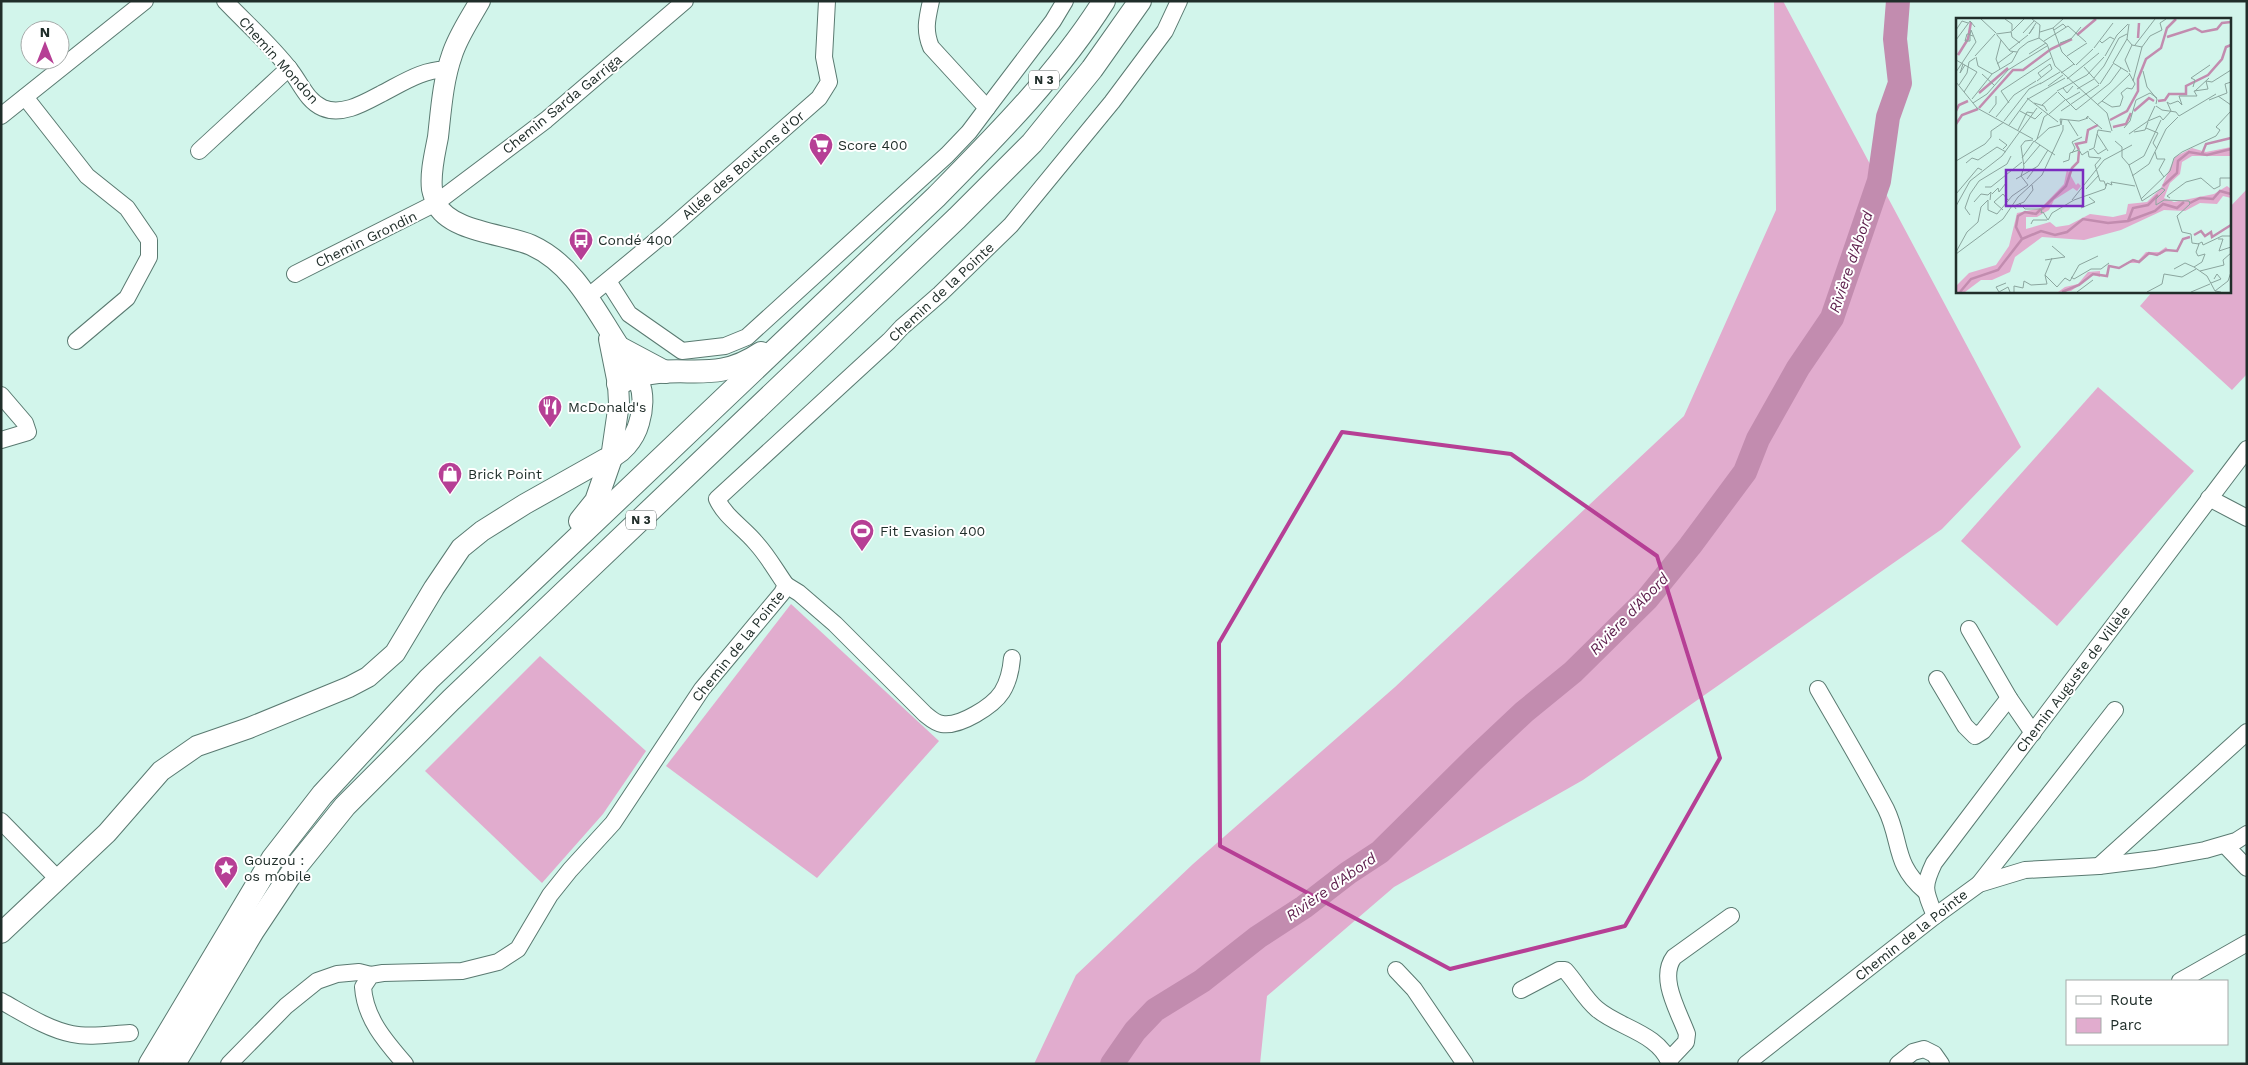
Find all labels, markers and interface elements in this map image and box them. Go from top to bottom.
street label: Chemin Mondon [236,13,322,107]
inset map [1956,18,2230,292]
north arrow [20,20,70,70]
text: N [40,24,50,40]
street label: Chemin Sarda Garriga [499,51,625,157]
road number: N 3 [1029,70,1059,90]
street label: Allée des Boutons d'Or [678,107,808,223]
supermarket icon: Score 400 [808,132,834,166]
place label: Score 400 [838,137,908,153]
street label: Chemin Grondin [313,208,419,270]
water label: Rivière d'Abord [1825,208,1877,315]
bus stop icon: Condé 400 [568,227,594,261]
place label: Condé 400 [598,232,672,248]
street label: Chemin de la Pointe [885,239,997,345]
restaurant icon: McDonald's [537,394,563,428]
place label: McDonald's [568,399,646,415]
shop icon: Brick Point [437,461,463,495]
place label: Brick Point [468,466,542,482]
road number: N 3 [626,510,656,530]
sports icon: Fit Evasion 400 [849,518,875,552]
place label: Fit Evasion 400 [880,523,985,539]
water label: Rivière d'Abord [1586,569,1673,658]
street label: Chemin de la Pointe [688,587,788,705]
street label: Chemin Auguste de Villèle [2013,603,2133,755]
water label: Rivière d'Abord [1282,849,1380,925]
place label: Gouzou : os mobile [244,852,311,884]
place icon: Gouzou : os mobile [213,855,239,889]
street label: Chemin de la Pointe [1852,886,1970,984]
legend [2066,980,2228,1045]
text: Route [2110,991,2153,1009]
text: Parc [2110,1016,2142,1034]

